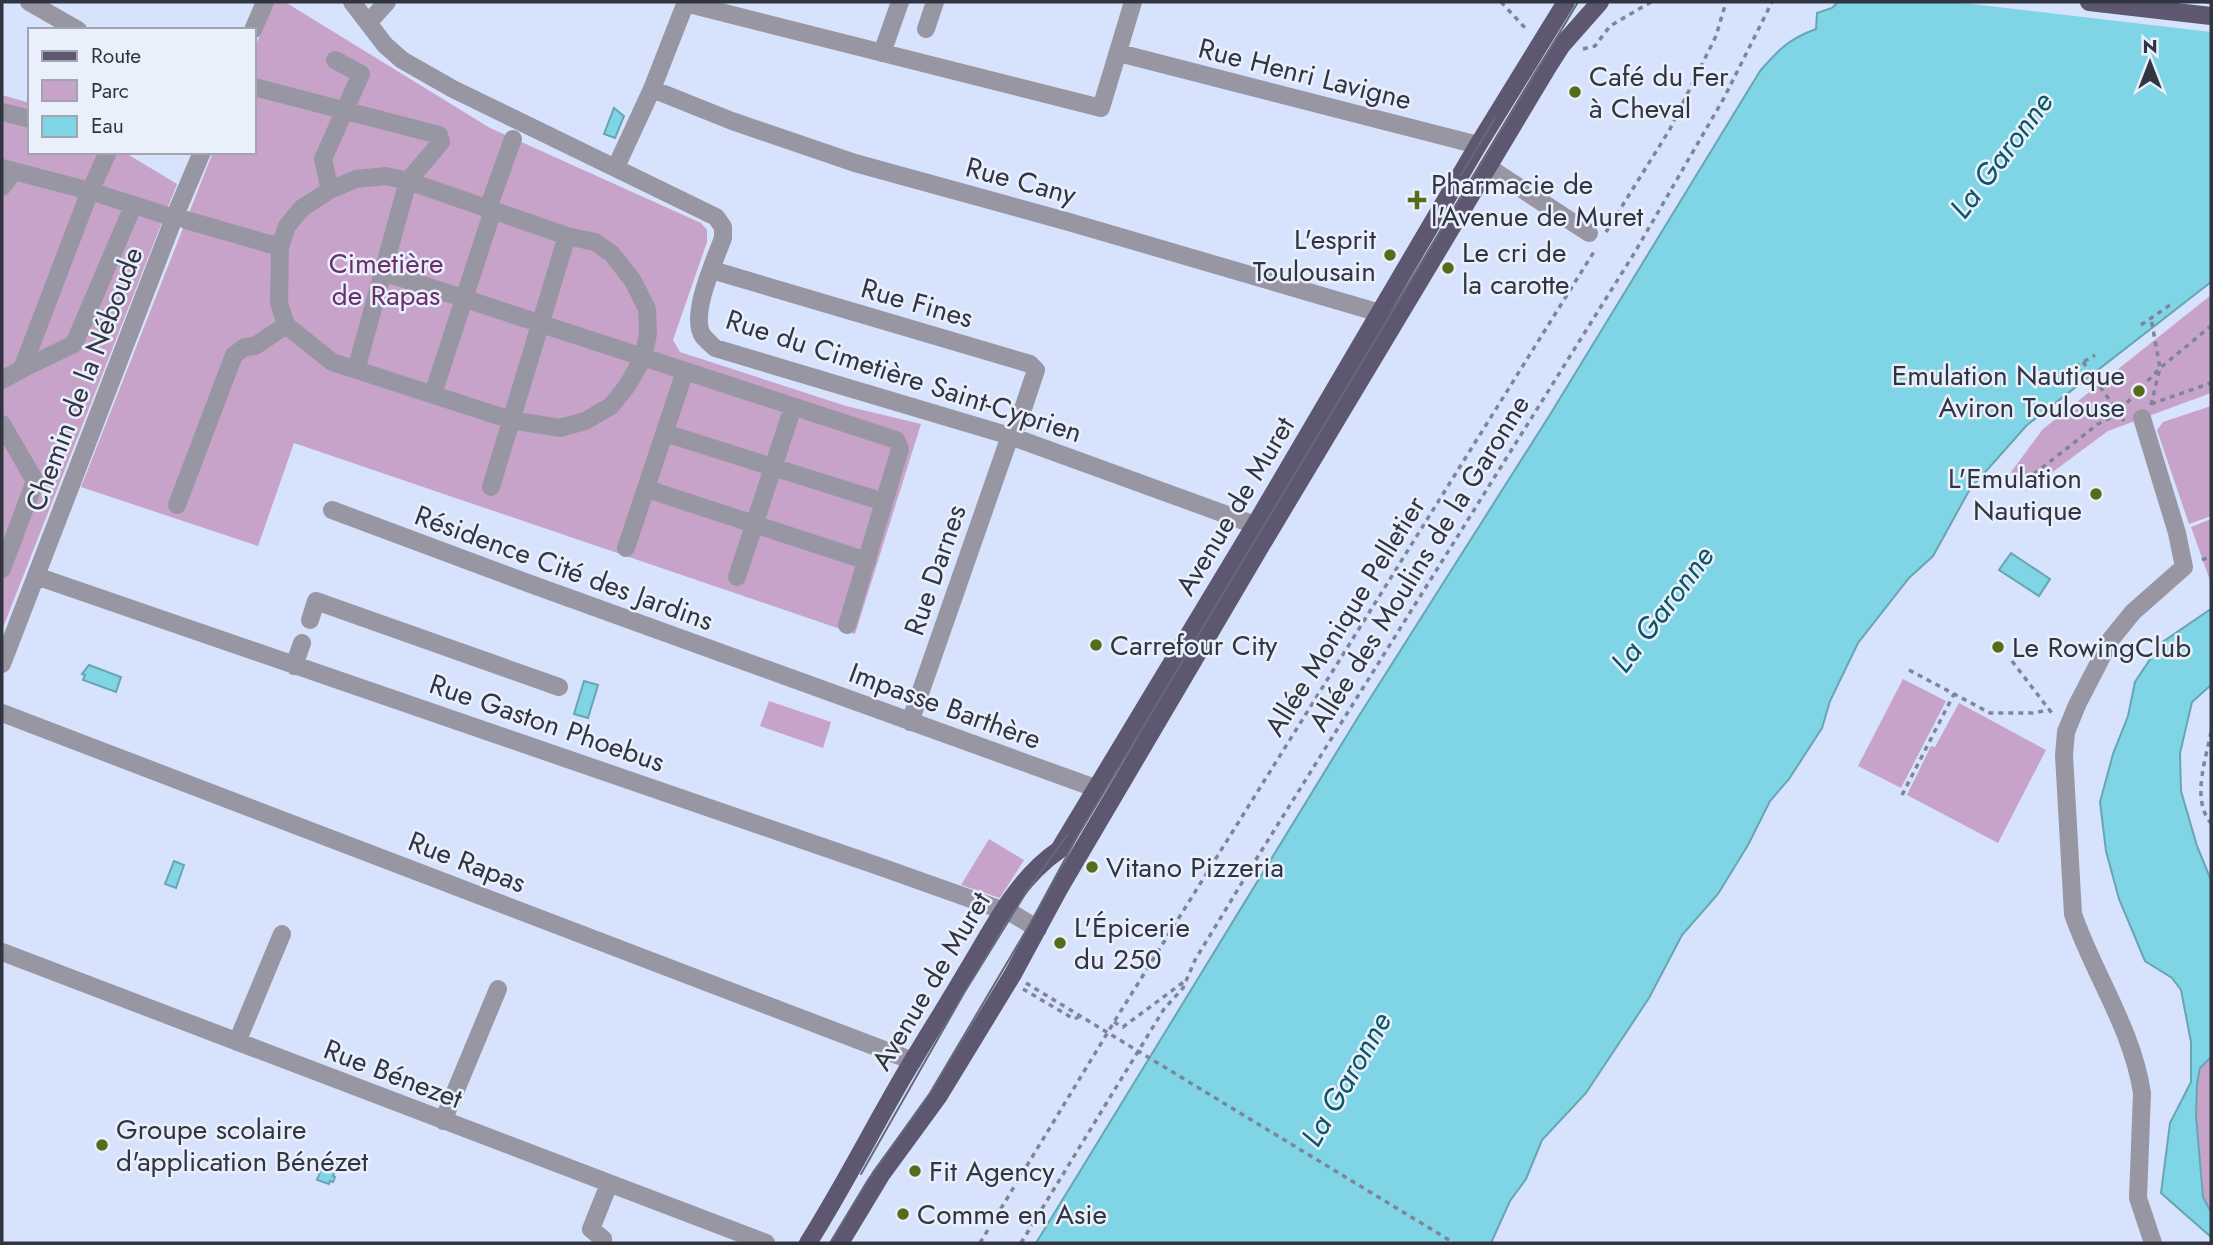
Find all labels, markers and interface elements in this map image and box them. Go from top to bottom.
legend [28,28,256,154]
street label: Rue Henri Lavigne [1194,28,1416,120]
north arrow [2115,28,2185,98]
text: N [2142,33,2158,60]
text: Route [91,41,141,71]
place label: Café du Fer à Cheval [1589,56,1729,129]
text: Parc [91,76,129,106]
water label: La Garonne [1939,83,2063,227]
marker: Café du Fer à Cheval [1567,84,1583,100]
text: Eau [91,111,124,141]
street label: Rue Cany [961,147,1081,216]
place label: Pharmacie de l'Avenue de Muret [1431,164,1644,237]
marker: Pharmacie de l'Avenue de Muret [1409,192,1425,208]
place label: L'esprit Toulousain [1253,219,1376,292]
place label: Le cri de la carotte [1462,232,1570,305]
street label: Chemin de la Néboude [15,241,153,517]
park label: Cimetière de Rapas [329,243,443,316]
marker: L'esprit Toulousain [1382,247,1398,263]
marker: Le cri de la carotte [1440,260,1456,276]
street label: Rue Fines [856,267,978,339]
street label: Rue du Cimetière Saint-Cyprien [721,299,1087,453]
place label: Emulation Nautique Aviron Toulouse [1892,355,2125,428]
marker: Emulation Nautique Aviron Toulouse [2131,383,2147,399]
street label: Allée des Moulins de la Garonne [1298,387,1540,739]
street label: Avenue de Muret [1165,409,1305,603]
place label: L'Emulation Nautique [1948,458,2082,531]
marker: L'Emulation Nautique [2088,486,2104,502]
street label: Allée Monique Pelletier [1254,488,1436,744]
street label: Résidence Cité des Jardins [409,495,719,641]
street label: Rue Darnes [894,499,976,641]
water label: La Garonne [1600,537,1724,681]
place label: Carrefour City [1110,625,1278,666]
place label: Le RowingClub [2012,627,2191,668]
marker: Carrefour City [1088,637,1104,653]
marker: Le RowingClub [1990,639,2006,655]
street label: Impasse Barthère [843,652,1047,760]
street label: Rue Gaston Phoebus [424,663,670,783]
street label: Rue Rapas [402,821,532,903]
place label: Vitano Pizzeria [1106,847,1284,888]
marker: Vitano Pizzeria [1084,859,1100,875]
street label: Avenue de Muret [861,884,1001,1078]
place label: L'Épicerie du 250 [1074,907,1190,980]
marker: L'Épicerie du 250 [1052,935,1068,951]
water label: La Garonne [1290,1004,1402,1154]
street label: Rue Bénezet [318,1029,469,1119]
place label: Groupe scolaire d'application Bénézet [116,1109,369,1182]
marker: Groupe scolaire d'application Bénézet [94,1137,110,1153]
place label: Fit Agency [929,1151,1055,1192]
marker: Fit Agency [907,1163,923,1179]
place label: Comme en Asie [917,1194,1107,1235]
marker: Comme en Asie [895,1206,911,1222]

